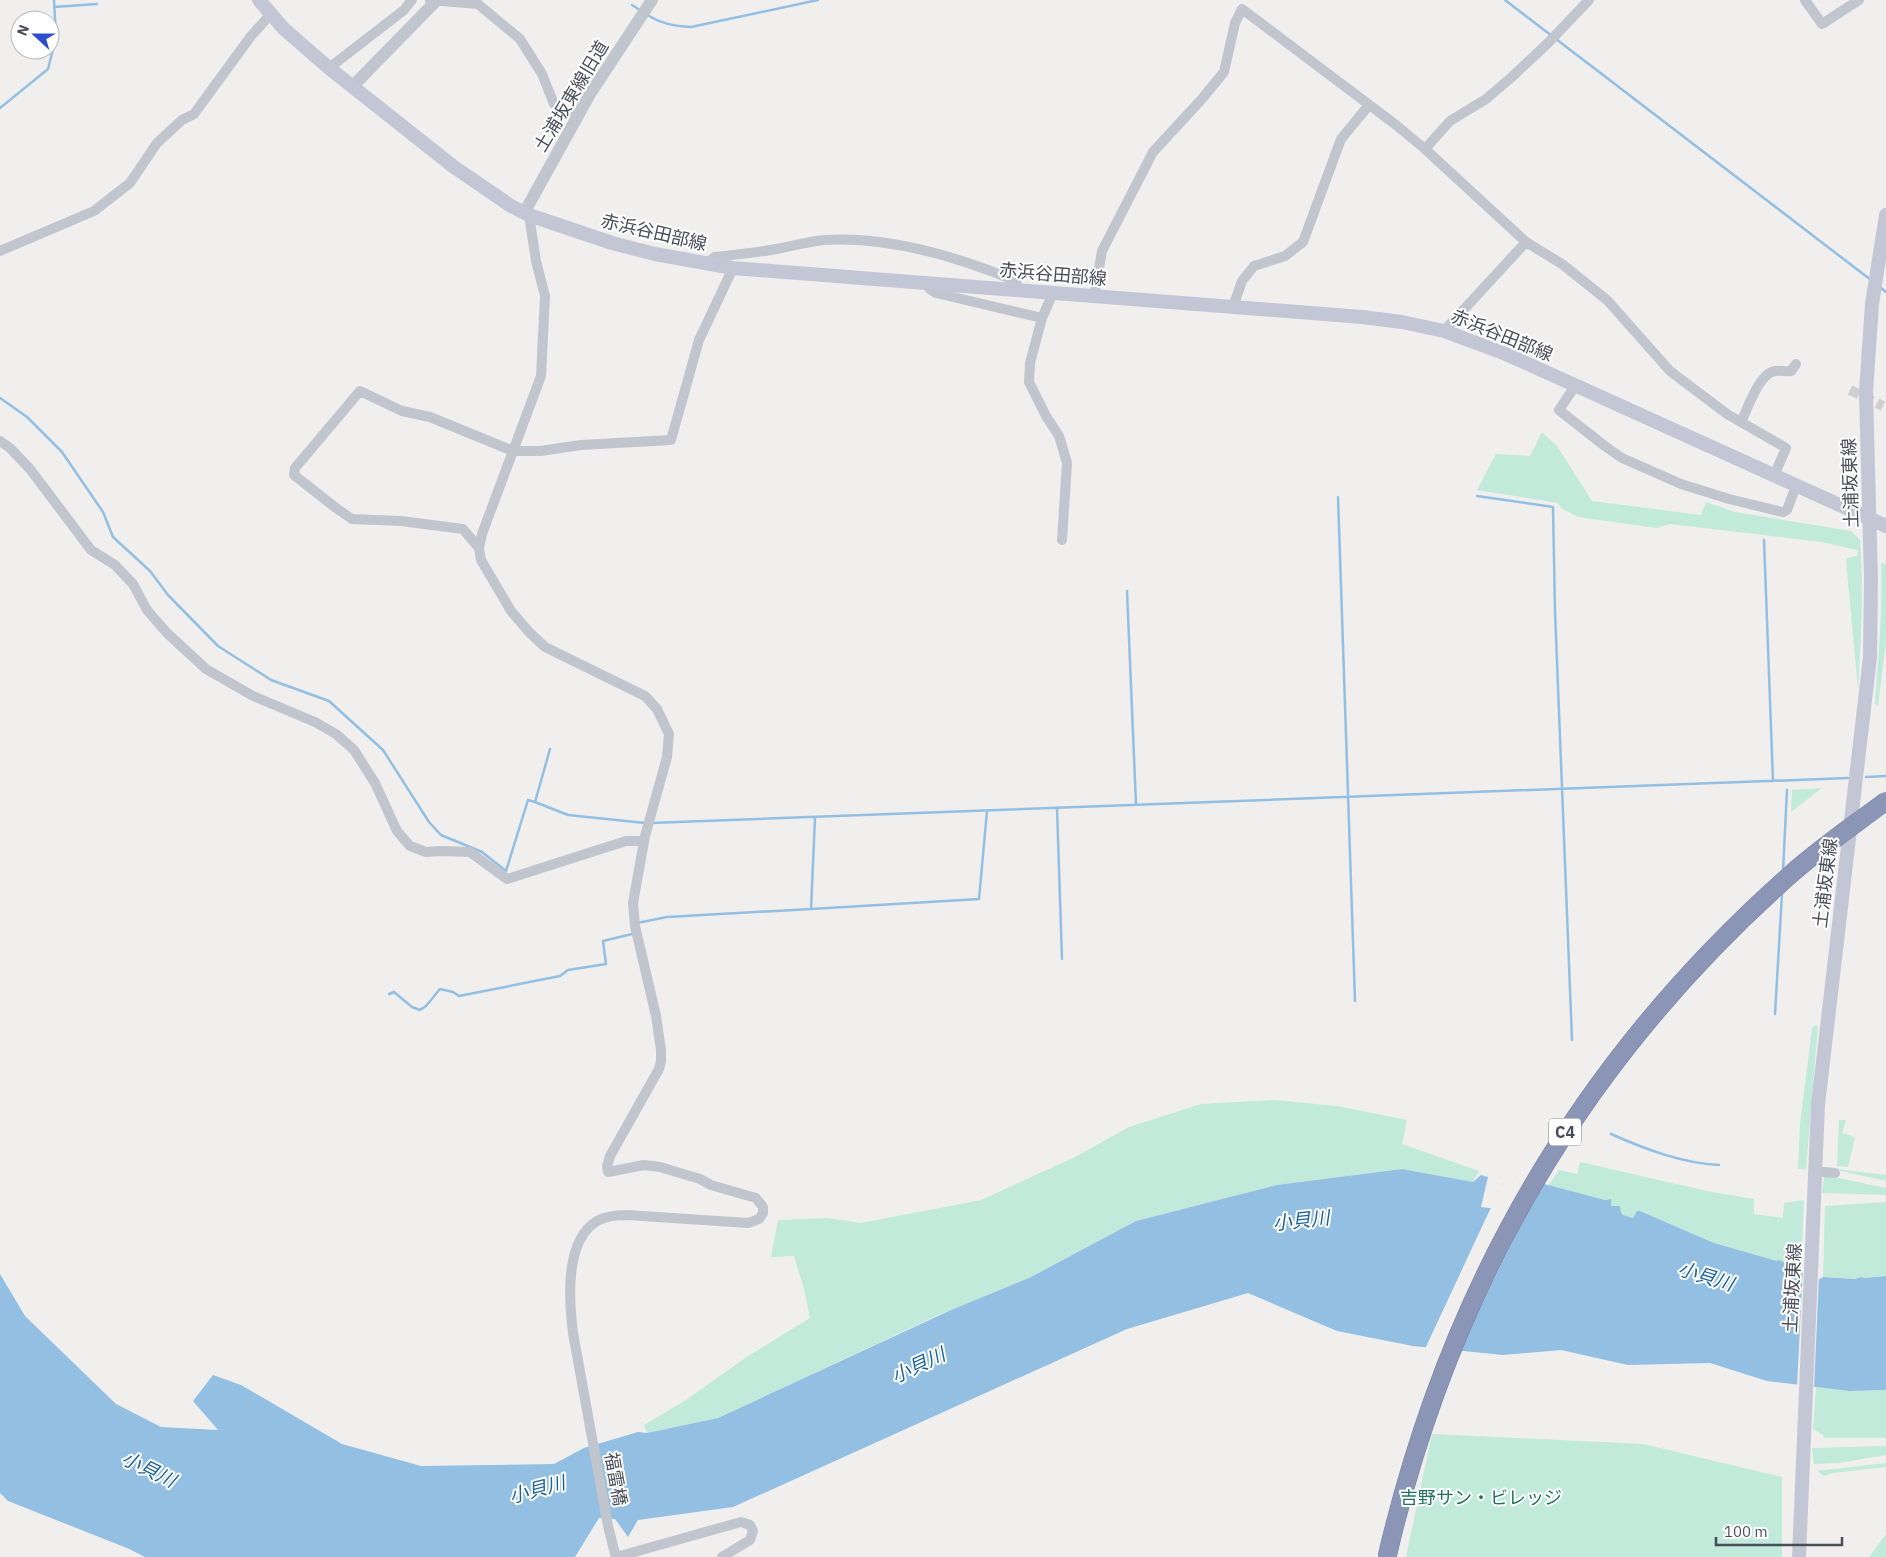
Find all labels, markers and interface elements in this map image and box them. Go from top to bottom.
north arrow [10,10,60,60]
text: N [13,22,33,38]
street label: 土浦坂東線旧道 [529,36,613,156]
street label: 赤浜谷田部線 [599,209,709,255]
street label: 赤浜谷田部線 [998,258,1108,290]
street label: 赤浜谷田部線 [1448,304,1556,366]
street label: 土浦坂東線 [1837,438,1863,528]
street label: 土浦坂東線 [1808,837,1842,929]
road number: C4 [1549,1118,1581,1146]
water label: 小貝川 [1271,1205,1333,1235]
street label: 土浦坂東線 [1778,1242,1806,1334]
water label: 小貝川 [1675,1256,1739,1296]
water label: 小貝川 [887,1341,951,1388]
water label: 小貝川 [118,1446,182,1493]
street label: 福雷橋 [600,1450,632,1508]
water label: 小貝川 [506,1470,570,1508]
park label: 吉野サン・ビレッジ [1400,1486,1562,1509]
scale bar [1716,1514,1842,1546]
text: 100 m [1724,1522,1768,1541]

